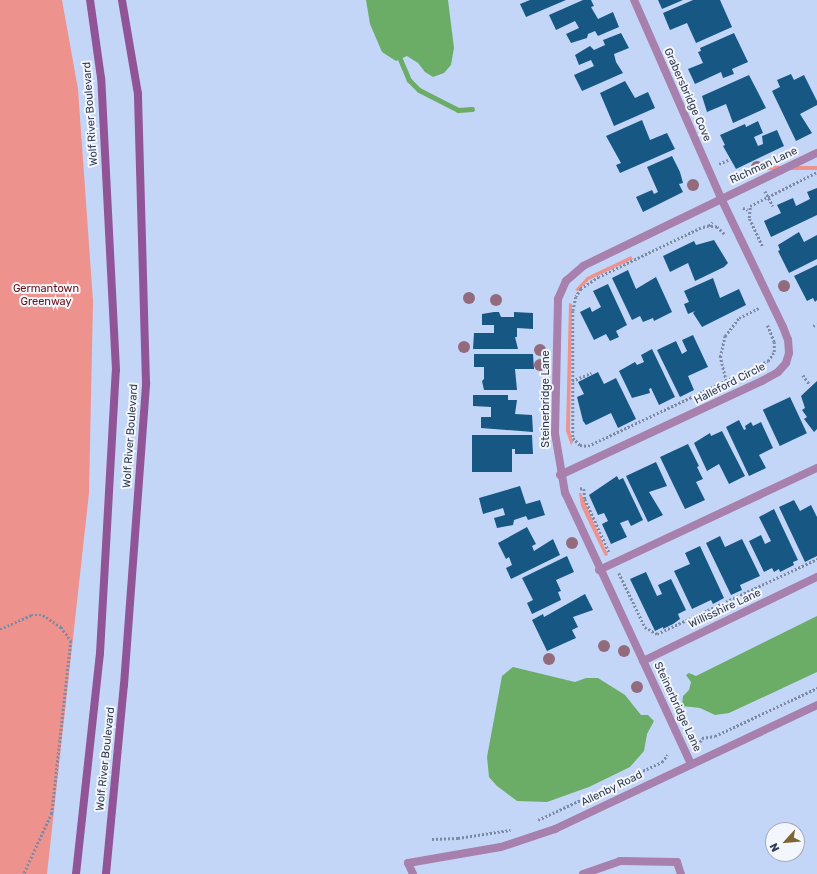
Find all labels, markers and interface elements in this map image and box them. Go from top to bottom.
street label: Grabersbridge Cove [660,46,714,144]
street label: Wolf River Boulevard [81,61,101,167]
street label: Richman Lane [728,145,800,187]
park label: Germantown Greenway [13,283,79,309]
street label: Steinerbridge Lane [539,350,553,448]
street label: Halleford Circle [692,360,768,408]
street label: Wolf River Boulevard [121,383,141,489]
street label: Willisshire Lane [687,587,763,631]
street label: Steinerbridge Lane [650,660,704,754]
street label: Wolf River Boulevard [94,706,118,812]
street label: Allenby Road [579,768,645,810]
north arrow [765,822,805,862]
text: N [767,841,782,854]

